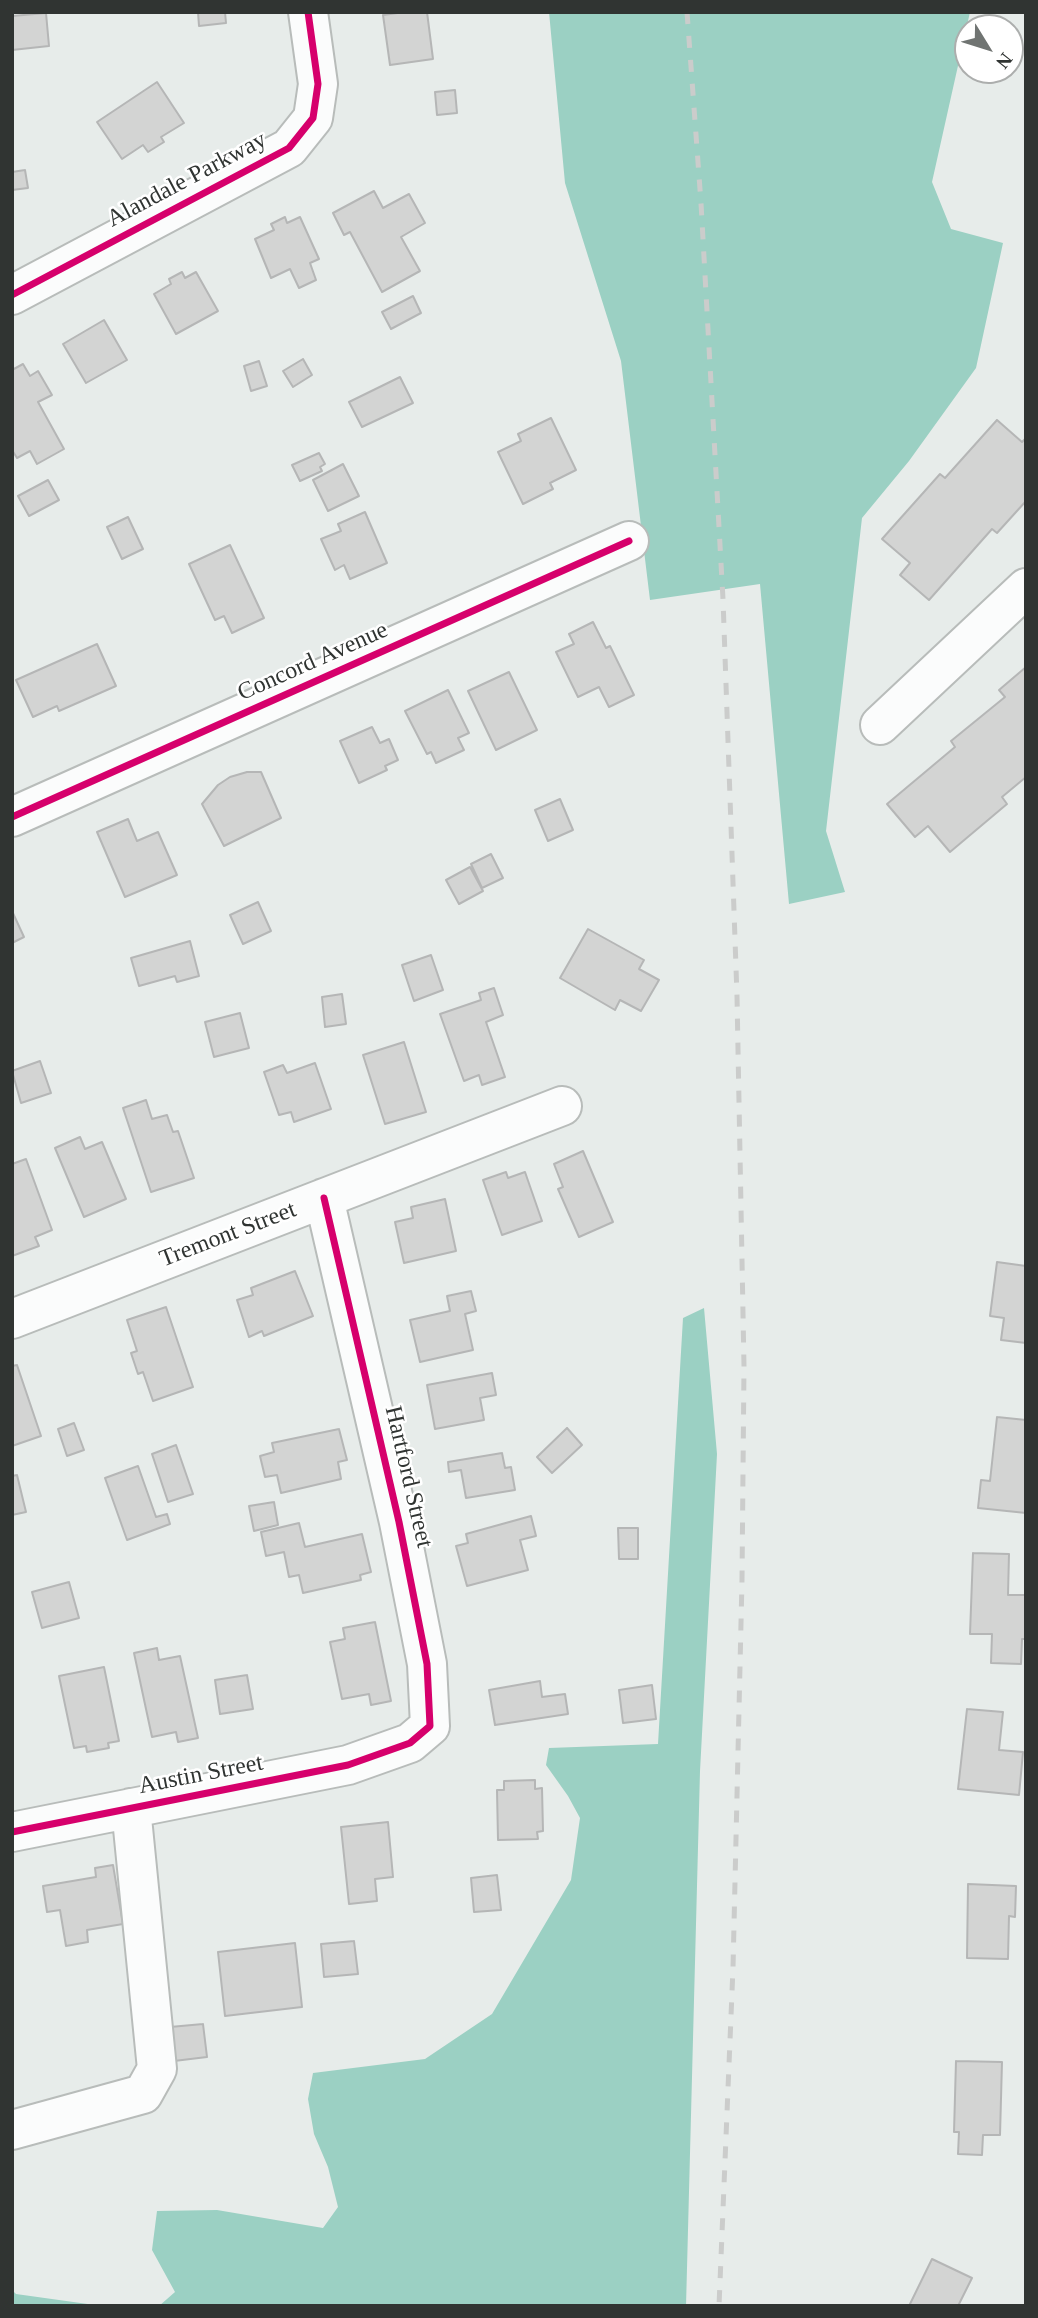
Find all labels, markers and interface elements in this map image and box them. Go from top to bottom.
north arrow [954,14,1024,84]
text: N [992,49,1017,73]
street label: Alandale Parkway [102,126,272,234]
street label: Concord Avenue [233,616,393,708]
street label: Tremont Street [156,1196,300,1274]
street label: Hartford Street [378,1403,438,1551]
street label: Austin Street [136,1749,266,1801]

